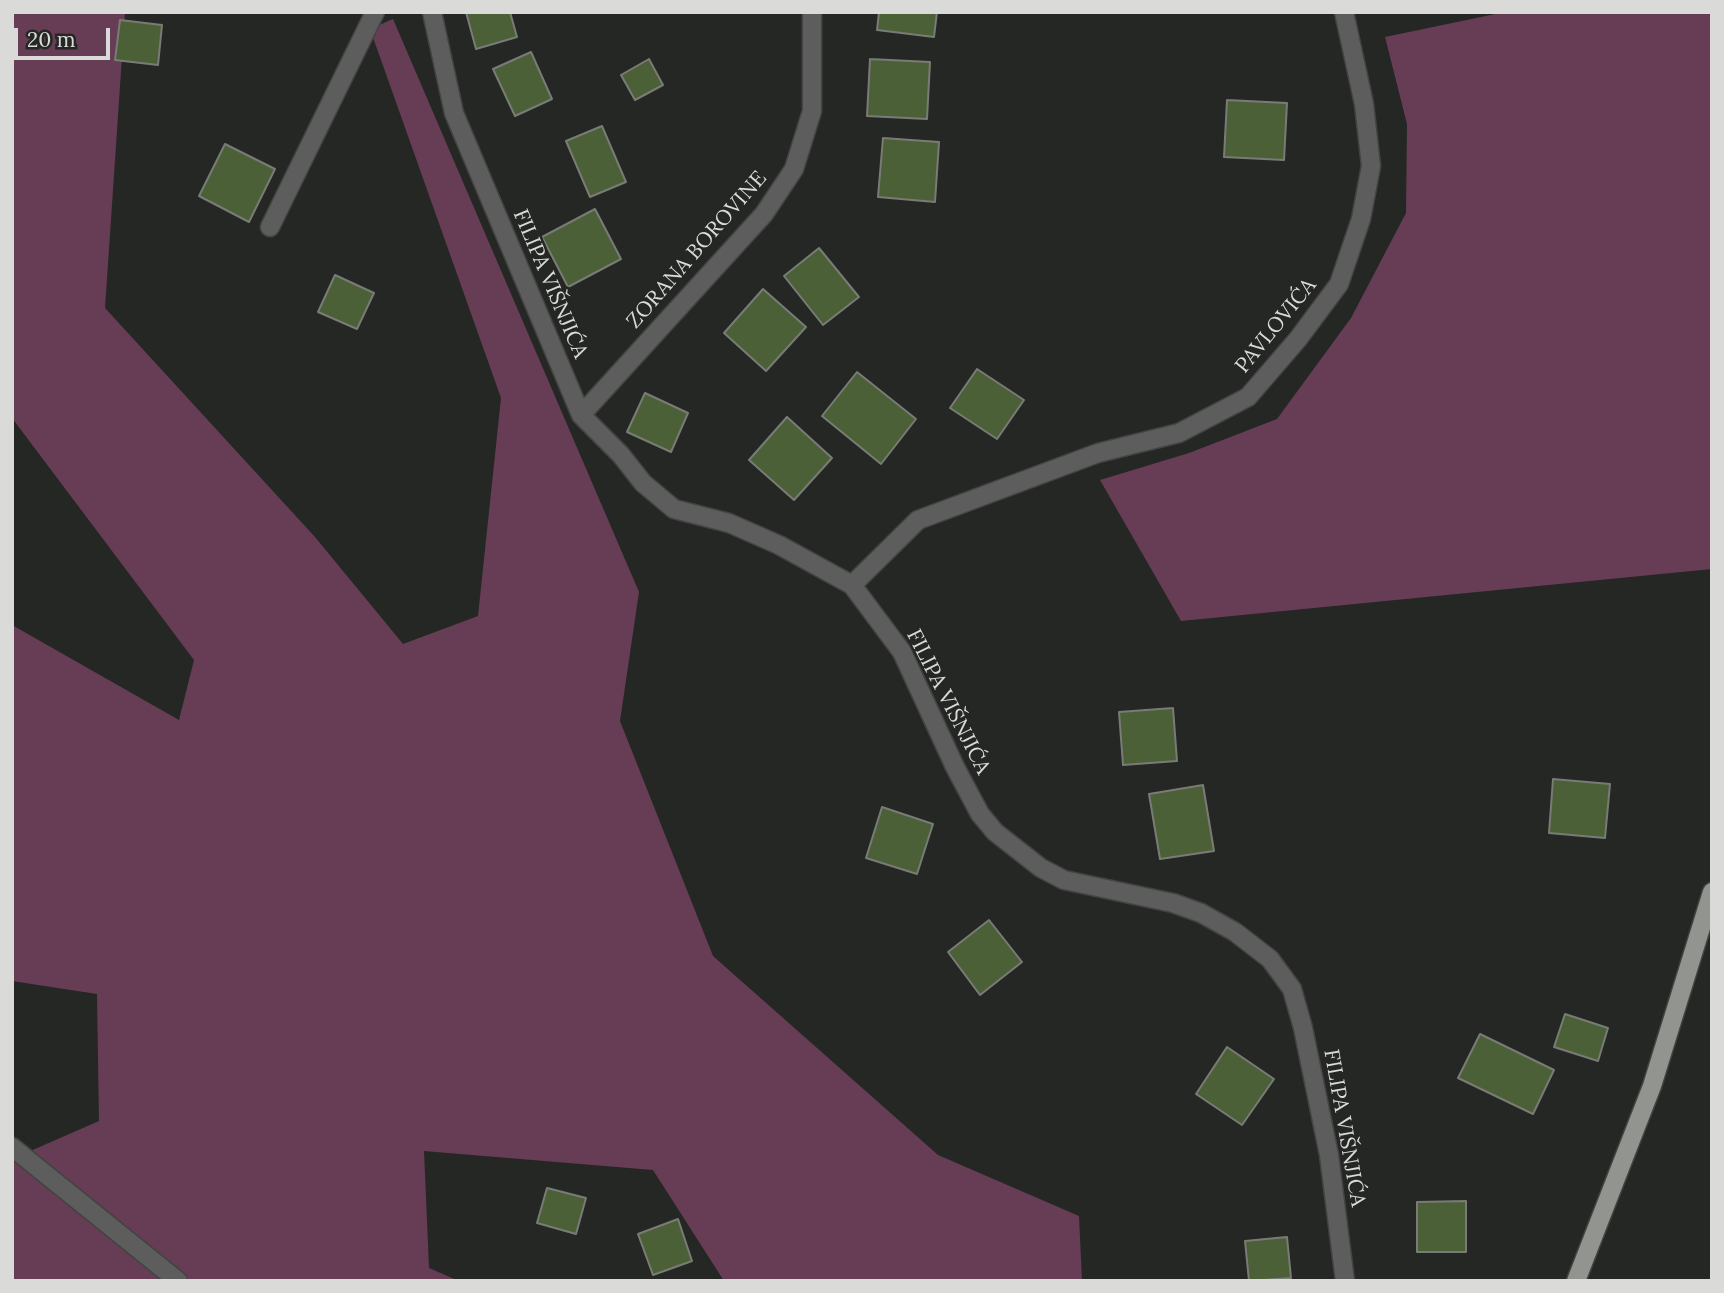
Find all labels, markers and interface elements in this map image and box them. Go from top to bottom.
scale bar [18,14,114,58]
text: 20 m [27,26,76,53]
street label: ZORANA BOROVINE [622,166,772,334]
street label: FILIPA VIŠNJIĆA [507,206,593,362]
street label: PAVLOVIĆA [1230,274,1322,378]
street label: FILIPA VIŠNJIĆA [901,625,995,779]
street label: FILIPA VIŠNJIĆA [1318,1047,1370,1209]

